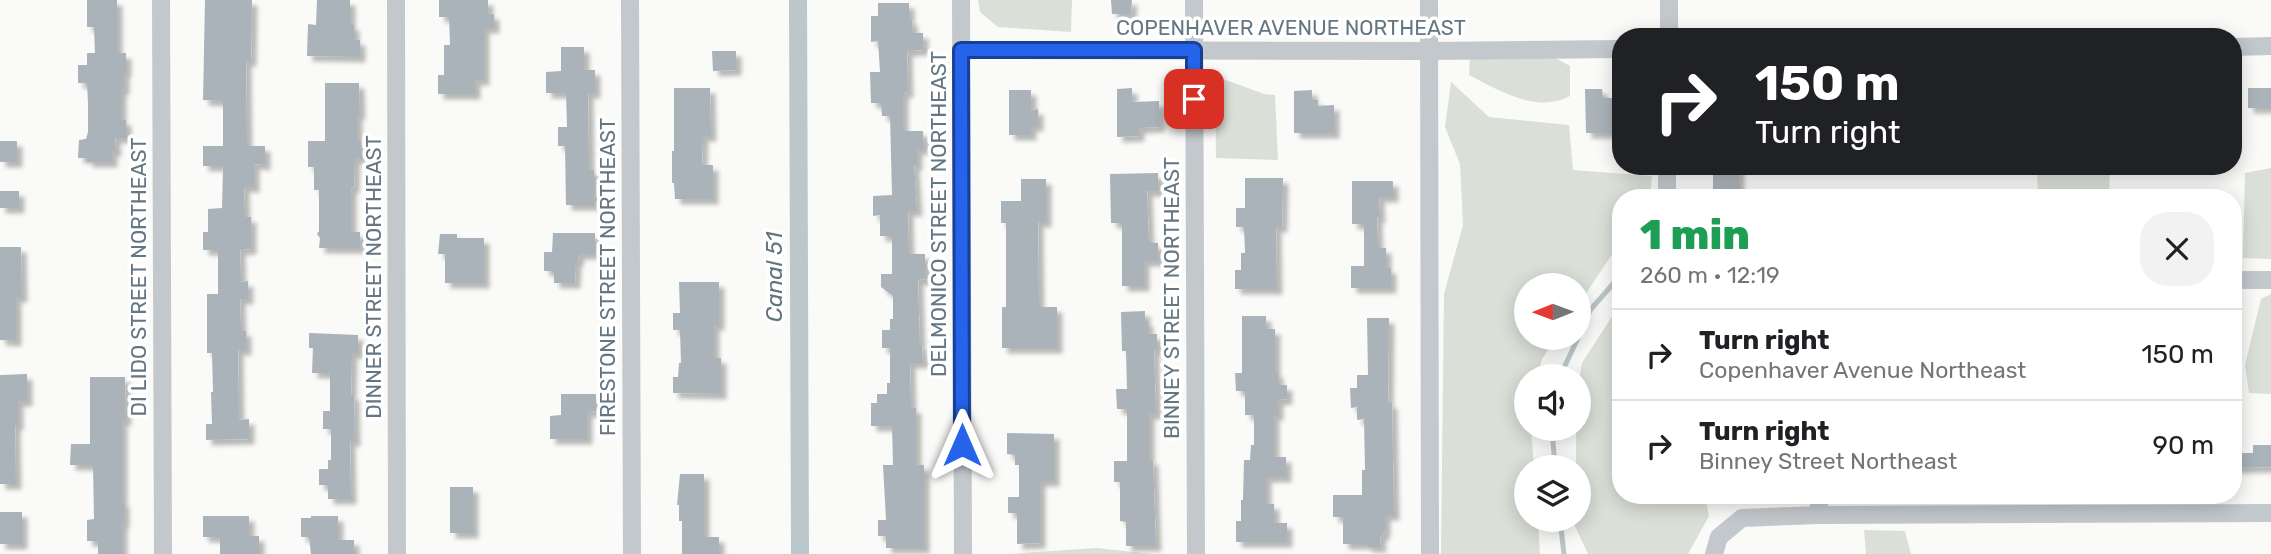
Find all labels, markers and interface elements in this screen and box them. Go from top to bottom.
street label: COPENHAVER AVENUE NORTHEAST [1116,15,1466,40]
street label: DELMONICO STREET NORTHEAST [926,51,951,377]
text: 150 m [1755,54,1900,112]
icon: right [1640,56,1731,147]
pin [1164,69,1224,129]
icon: arrive [1175,80,1213,118]
text: Turn right [1755,113,1900,151]
street label: FIRESTONE STREET NORTHEAST [595,118,620,436]
street label: DINNER STREET NORTHEAST [361,135,386,419]
street label: DI LIDO STREET NORTHEAST [126,138,151,416]
street label: BINNEY STREET NORTHEAST [1159,157,1184,439]
text: 1 min [1640,210,1750,260]
button: close [2140,212,2214,286]
water label: Canal 51 [760,231,788,322]
text: 260 m · 12:19 [1640,261,1780,289]
north arrow [1514,273,1591,350]
map controls [1514,273,1591,532]
text: Turn right [1699,325,1829,356]
icon: right [1640,336,1678,374]
text: 150 m [2141,339,2214,370]
text: Copenhaver Avenue Northeast [1699,356,2026,384]
button: sound [1514,364,1591,441]
position arrow [925,408,999,482]
text: Turn right [1699,416,1829,447]
icon: right [1640,427,1678,465]
text: 90 m [2153,430,2214,461]
text: Binney Street Northeast [1699,447,1957,475]
button: layers [1514,455,1591,532]

